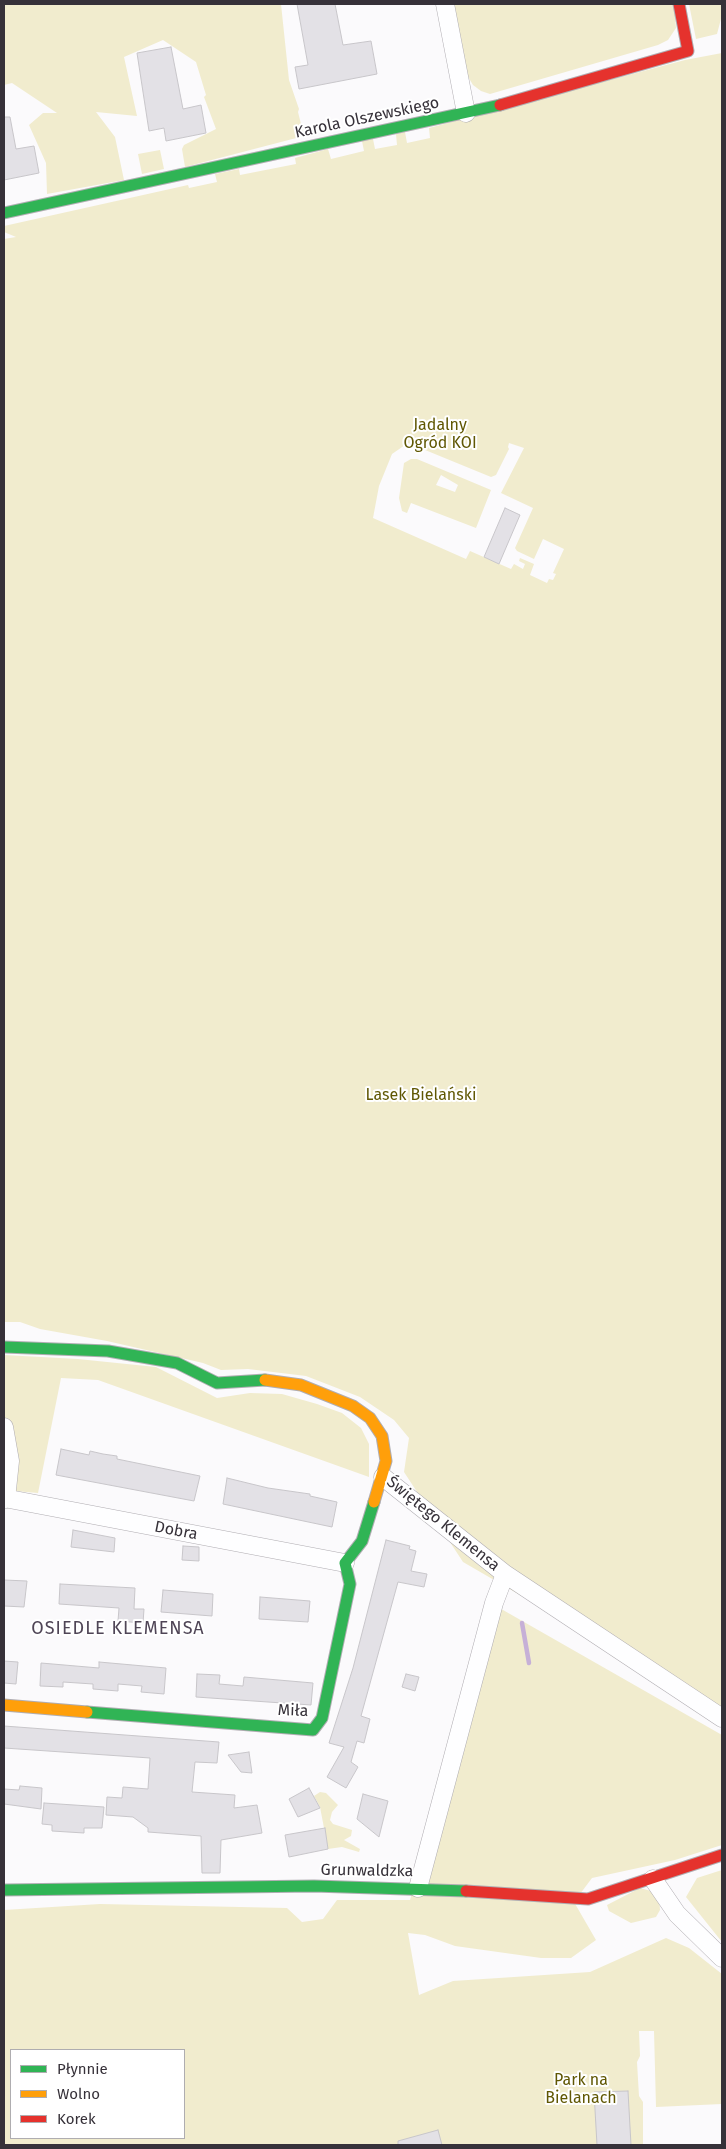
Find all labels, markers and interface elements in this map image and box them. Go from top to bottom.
street label: Karola Olszewskiego [293,93,441,143]
park label: Jadalny Ogród KOI [403,416,477,454]
park label: Lasek Bielański [366,1086,476,1106]
street label: Świętego Klemensa [383,1473,503,1575]
street label: Dobra [153,1517,199,1545]
district label: OSIEDLE KLEMENSA [29,1618,207,1640]
street label: Miła [277,1701,309,1721]
street label: Grunwaldzka [321,1861,413,1881]
legend [10,2049,185,2139]
text: Płynnie [57,2060,108,2078]
park label: Park na Bielanach [545,2071,617,2109]
text: Wolno [57,2085,100,2103]
text: Korek [57,2110,96,2128]

